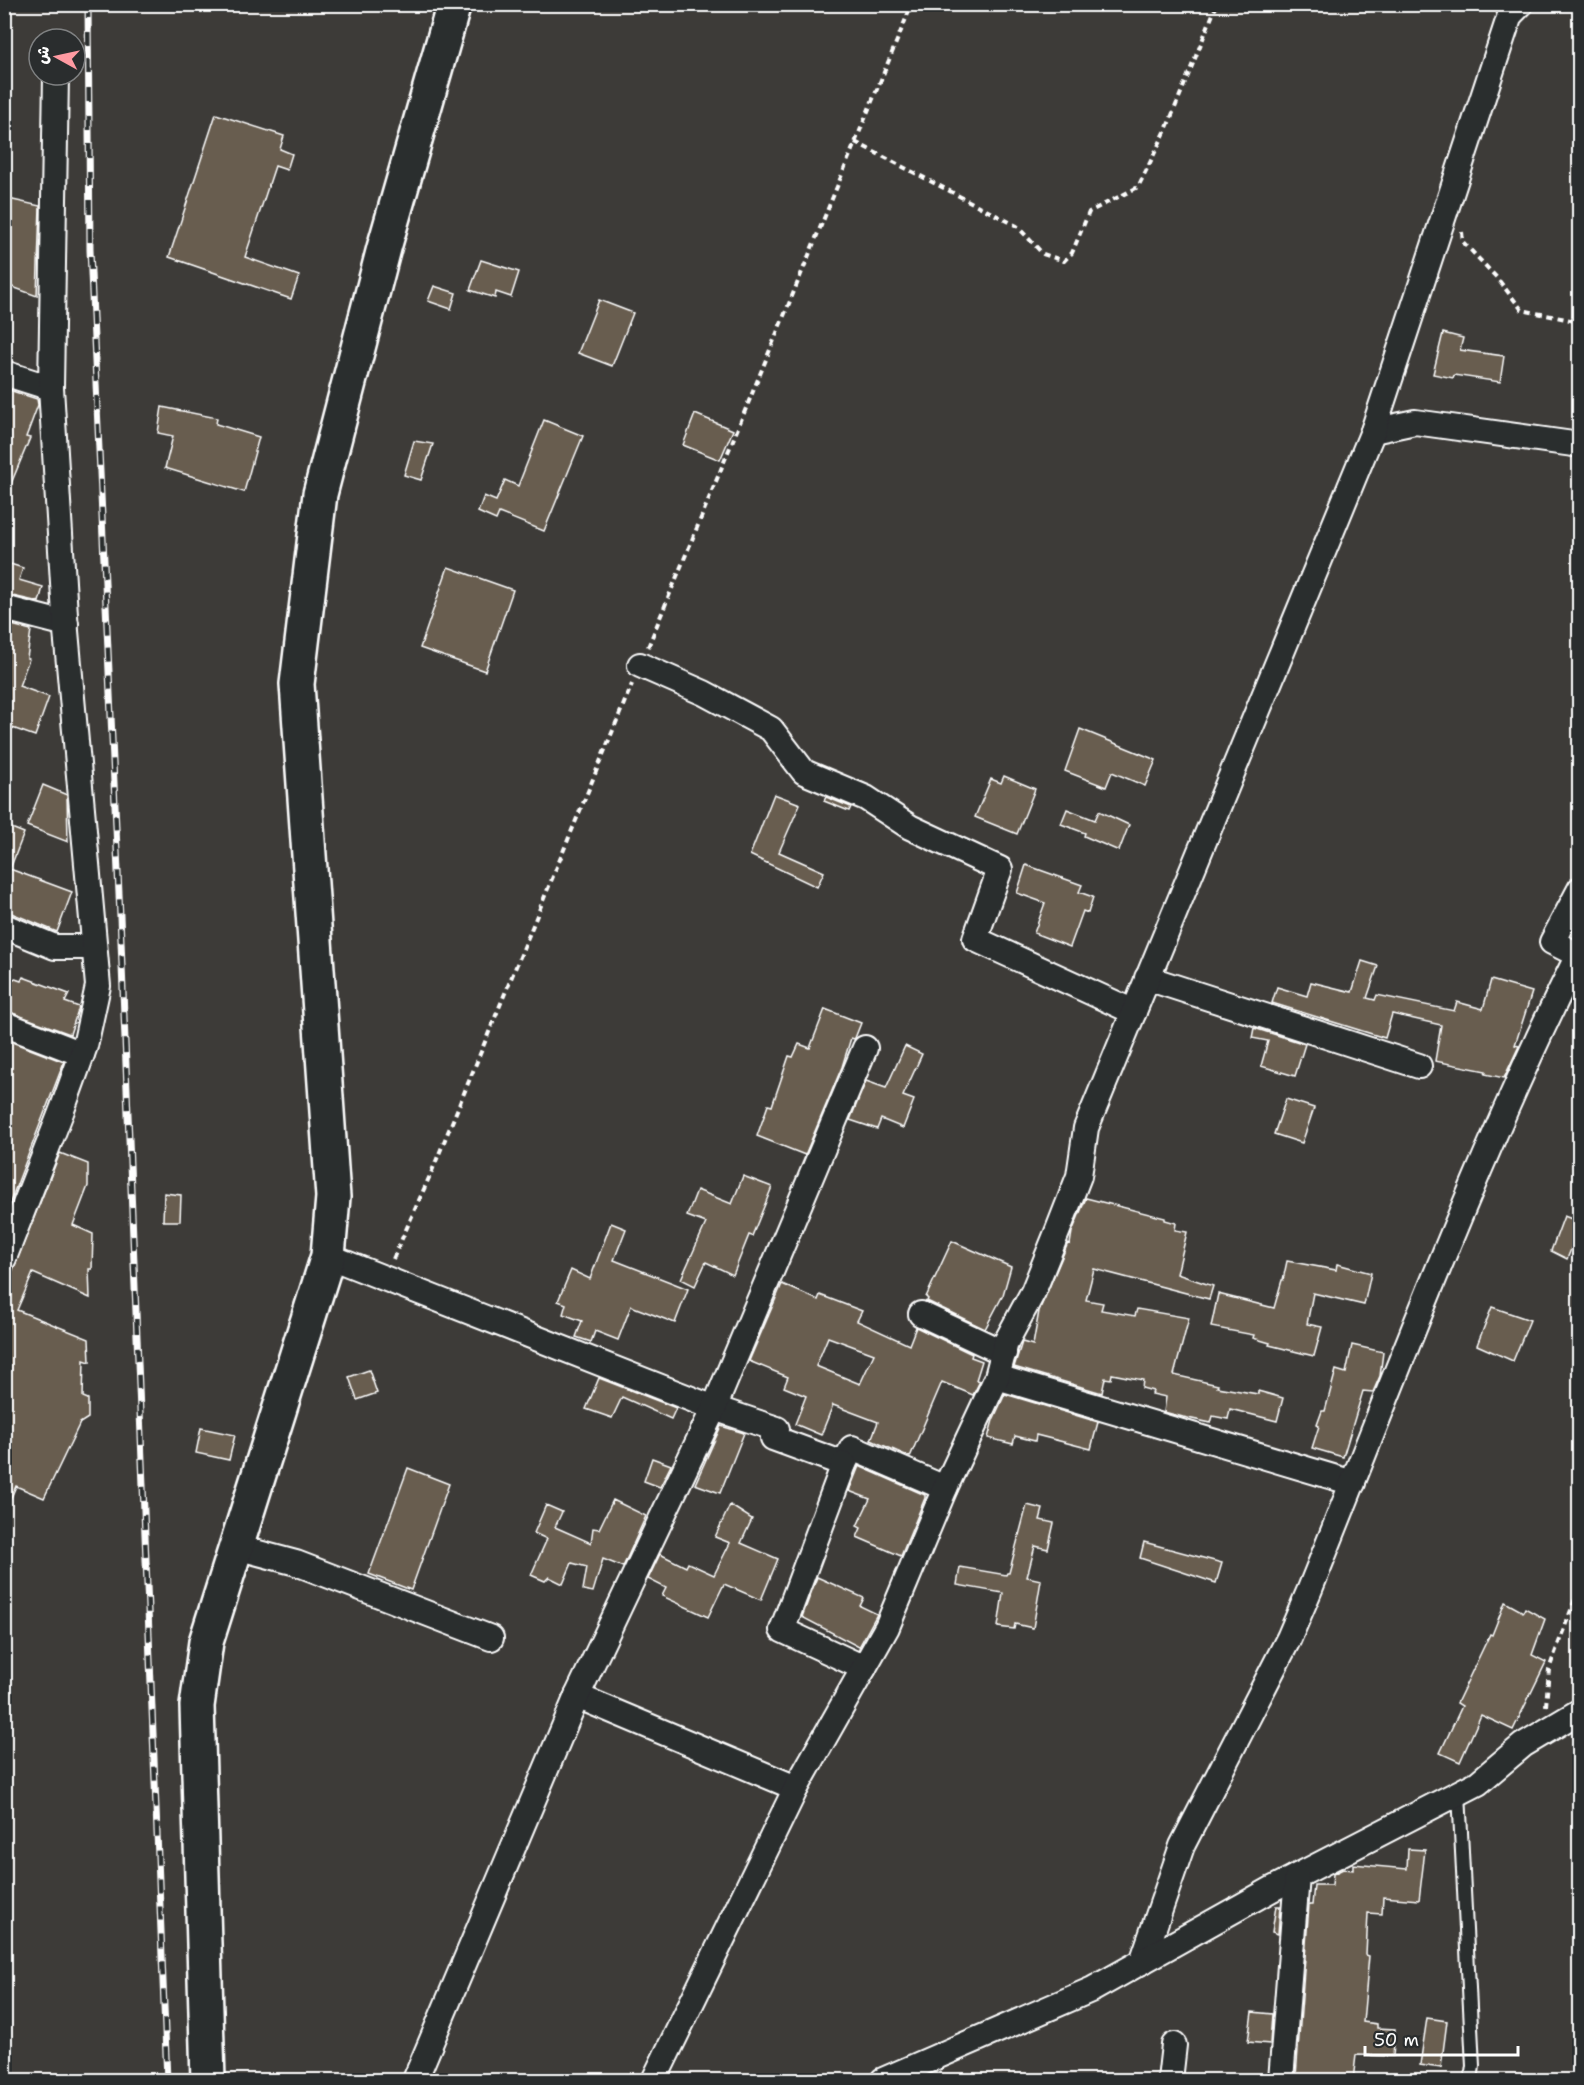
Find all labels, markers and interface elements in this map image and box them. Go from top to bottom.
north arrow [27,27,87,87]
text: ش [31,45,54,65]
scale bar [1365,2019,1518,2057]
text: 50 m [1374,2028,1419,2052]

